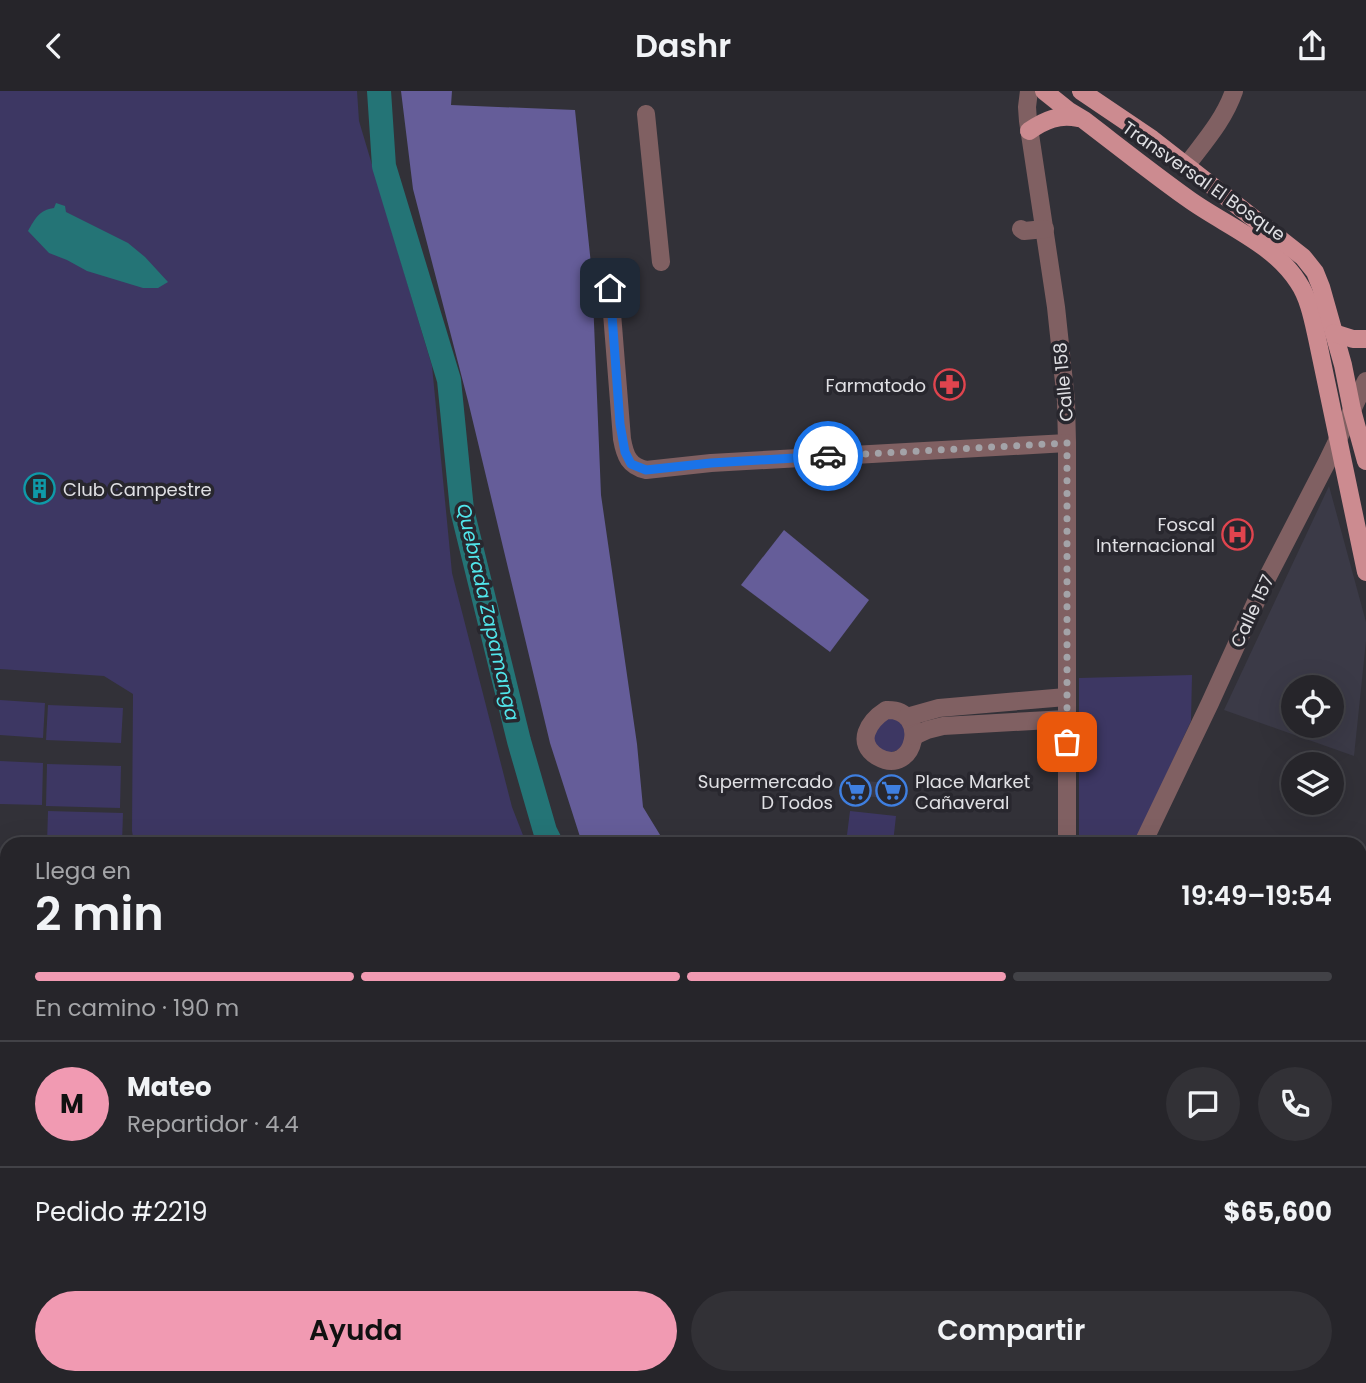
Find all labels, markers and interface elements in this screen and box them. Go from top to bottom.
text: Dashr [635,23,731,68]
icon: back [35,27,73,65]
icon: share [1293,27,1331,65]
street label: Transversal El Bosque [1118,115,1290,247]
pin [580,258,640,318]
icon: home [591,269,629,307]
street label: Calle 158 [1047,341,1079,423]
pharmacy icon: Farmatodo [932,368,966,402]
place label: Farmatodo [826,373,926,398]
courier [793,421,863,491]
icon: car [809,437,847,475]
building icon: Club Campestre [23,472,57,506]
place label: Club Campestre [63,477,212,502]
water label: Quebrada Zapamanga [450,501,526,723]
place label: Foscal Internacional [1096,512,1215,558]
hospital icon: Foscal Internacional [1221,517,1255,551]
street label: Calle 157 [1224,570,1280,652]
map controls [1281,675,1344,815]
button: locate [1281,675,1344,738]
pin [1037,712,1097,772]
icon: bag [1048,723,1086,761]
button: layers [1281,752,1344,815]
place label: Supermercado D Todos [698,769,833,815]
place label: Place Market Cañaveral [915,769,1030,815]
supermarket icon: Supermercado D Todos [839,774,873,808]
supermarket icon: Place Market Cañaveral [875,774,909,808]
text: Llega en [35,855,131,887]
text: 19:49–19:54 [1181,878,1332,914]
text: 2 min [35,882,164,946]
text: En camino · 190 m [35,992,239,1024]
button: chat [1166,1067,1240,1141]
button: phone [1258,1067,1332,1141]
text: Mateo [127,1069,212,1105]
text: M [60,1086,84,1122]
text: Repartidor · 4.4 [127,1108,299,1140]
text: Pedido #2219 [35,1194,208,1230]
text: $65,600 [1224,1194,1332,1230]
button: Ayuda [35,1291,677,1371]
button: Compartir [691,1291,1332,1371]

